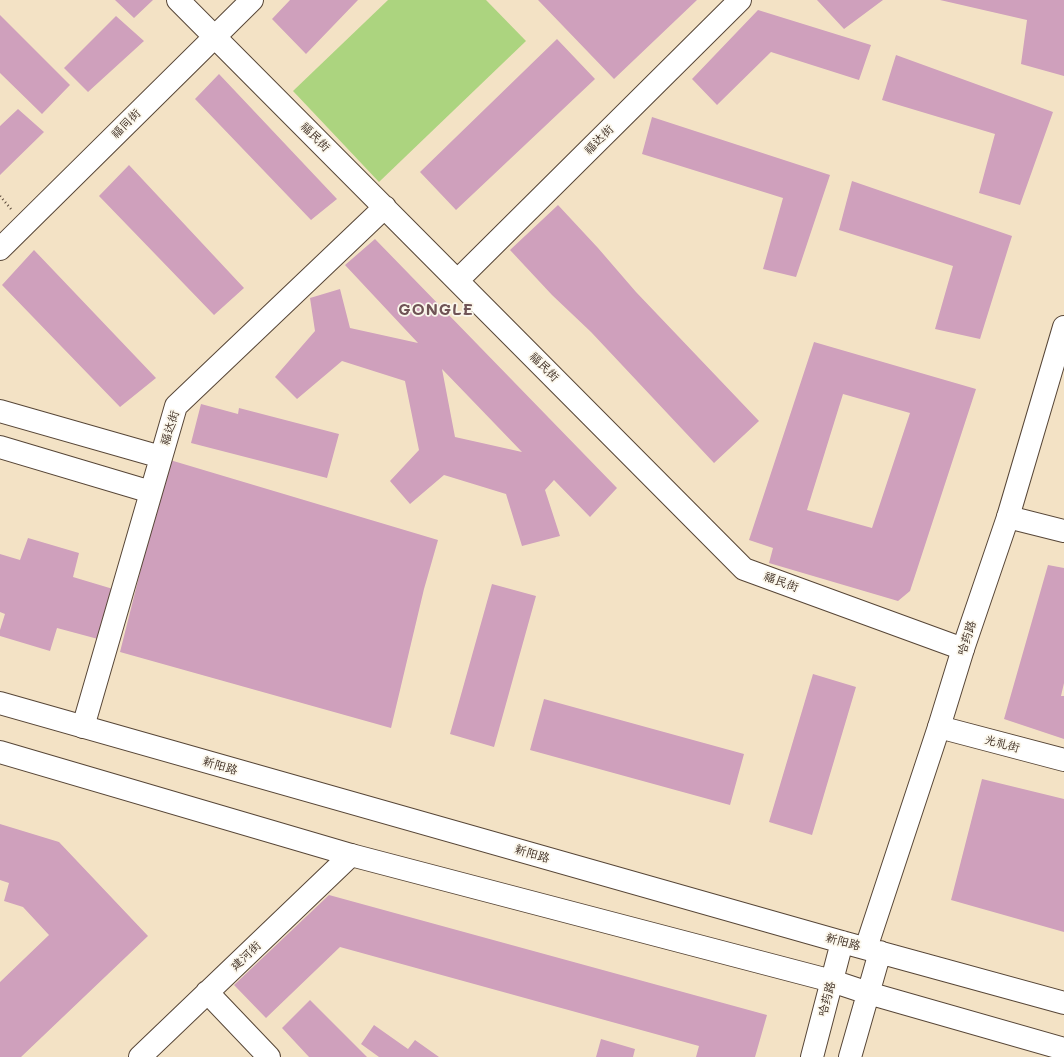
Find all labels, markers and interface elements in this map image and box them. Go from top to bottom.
street label: 福同街 [108,106,144,142]
street label: 福民街 [297,119,333,155]
street label: 福达街 [581,122,617,158]
district label: GONGLE [398,300,474,320]
street label: 福民街 [526,349,562,385]
street label: 福达街 [158,409,182,447]
street label: 福民街 [762,569,800,595]
street label: 哈药路 [955,619,979,657]
street label: 光礼街 [983,732,1021,756]
street label: 新阳路 [201,754,239,778]
street label: 新阳路 [513,842,551,866]
street label: 新阳路 [824,930,862,954]
street label: 建河街 [228,938,264,974]
street label: 哈药路 [815,980,839,1018]

